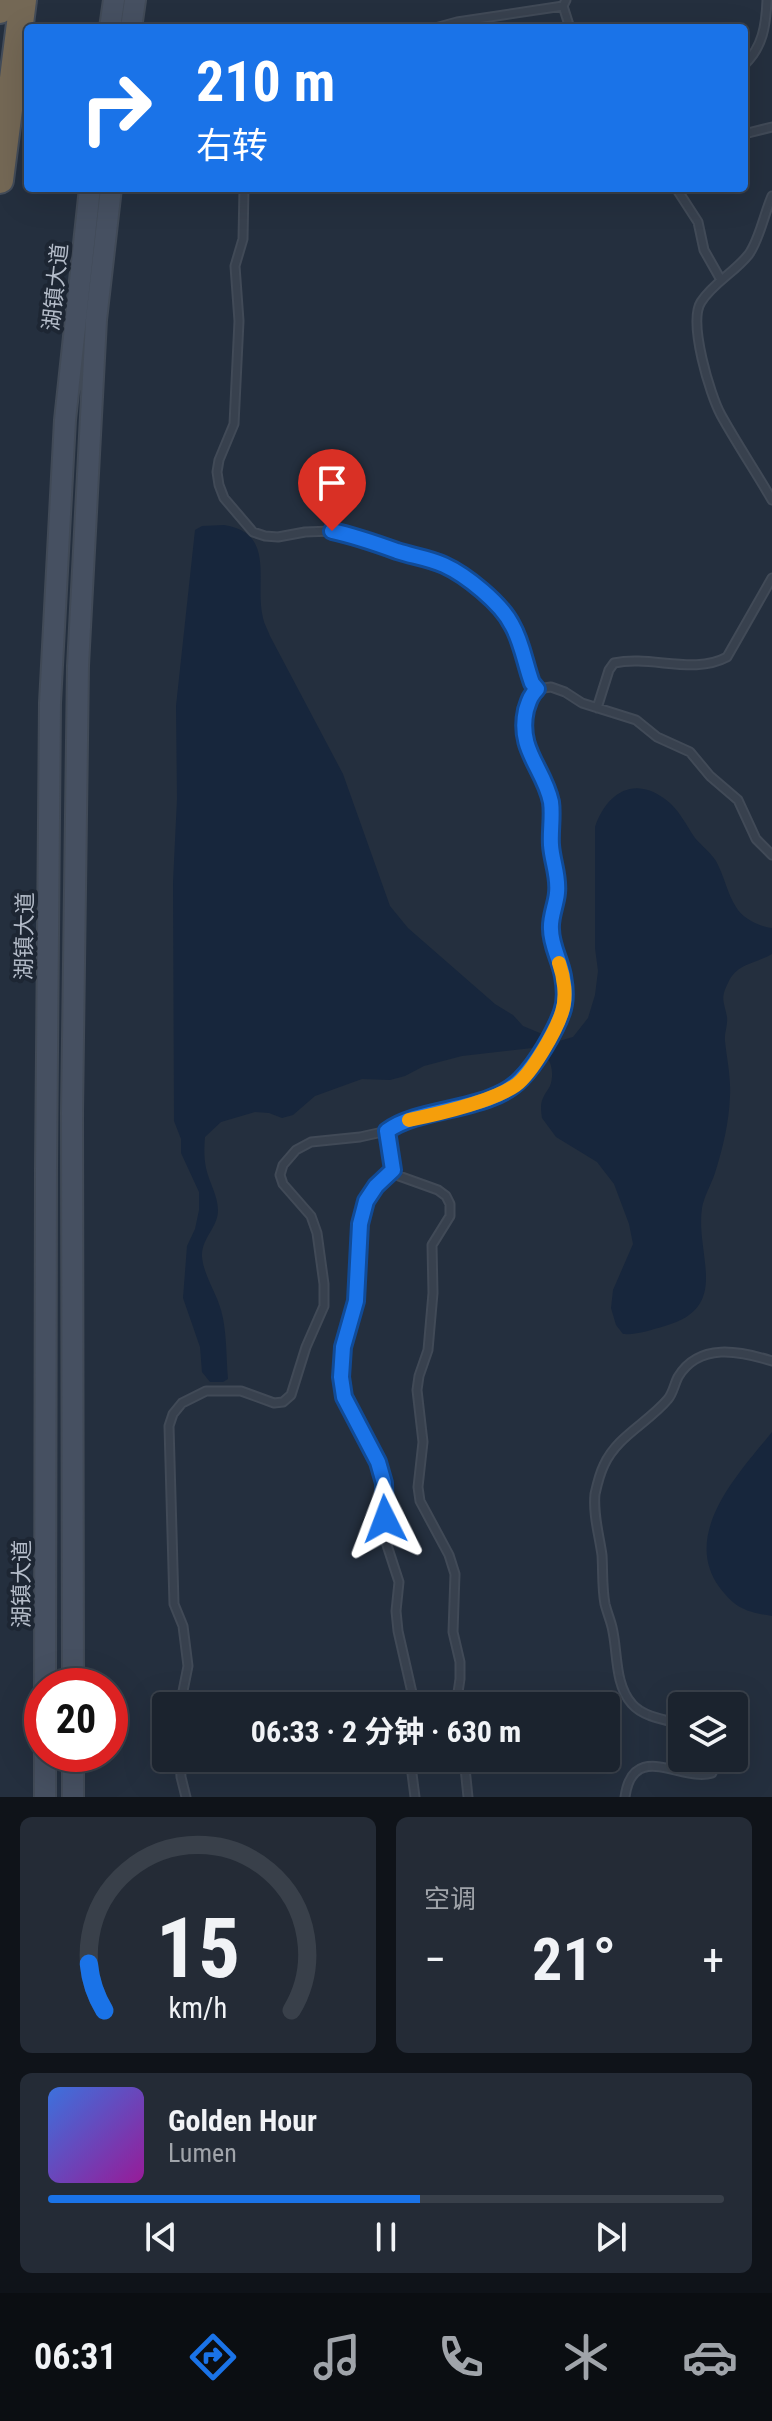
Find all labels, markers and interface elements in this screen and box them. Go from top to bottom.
text: 210 m [196,49,335,115]
icon: right [64,56,168,160]
text: 右转 [196,125,268,167]
street label: 湖镇大道 [38,242,73,332]
pin [298,449,366,531]
icon: arrive [310,461,354,505]
street label: 湖镇大道 [11,892,38,980]
position arrow [343,1477,427,1561]
street label: 湖镇大道 [9,1540,34,1628]
speed limit sign: 20 [24,1668,128,1772]
map controls [668,1692,748,1772]
button: layers [668,1692,748,1772]
text: 06:33 · 2 分钟 · 630 m [251,1714,521,1749]
text: 空调 [424,1884,476,1914]
text: 15 [156,1900,240,1997]
text: 21° [532,1924,616,1995]
text: − [424,1934,446,1986]
text: + [702,1934,724,1986]
text: km/h [169,1991,227,2025]
text: Golden Hour [168,2103,317,2138]
text: Lumen [168,2138,237,2168]
icon: previous [139,2215,183,2259]
icon: pause [364,2215,408,2259]
icon: next [589,2215,633,2259]
icon: directions [185,2329,241,2385]
icon: music [309,2329,365,2385]
icon: phone [433,2329,489,2385]
icon: climate [558,2329,614,2385]
icon: car [682,2329,738,2385]
text: 06:31 [34,2336,117,2378]

